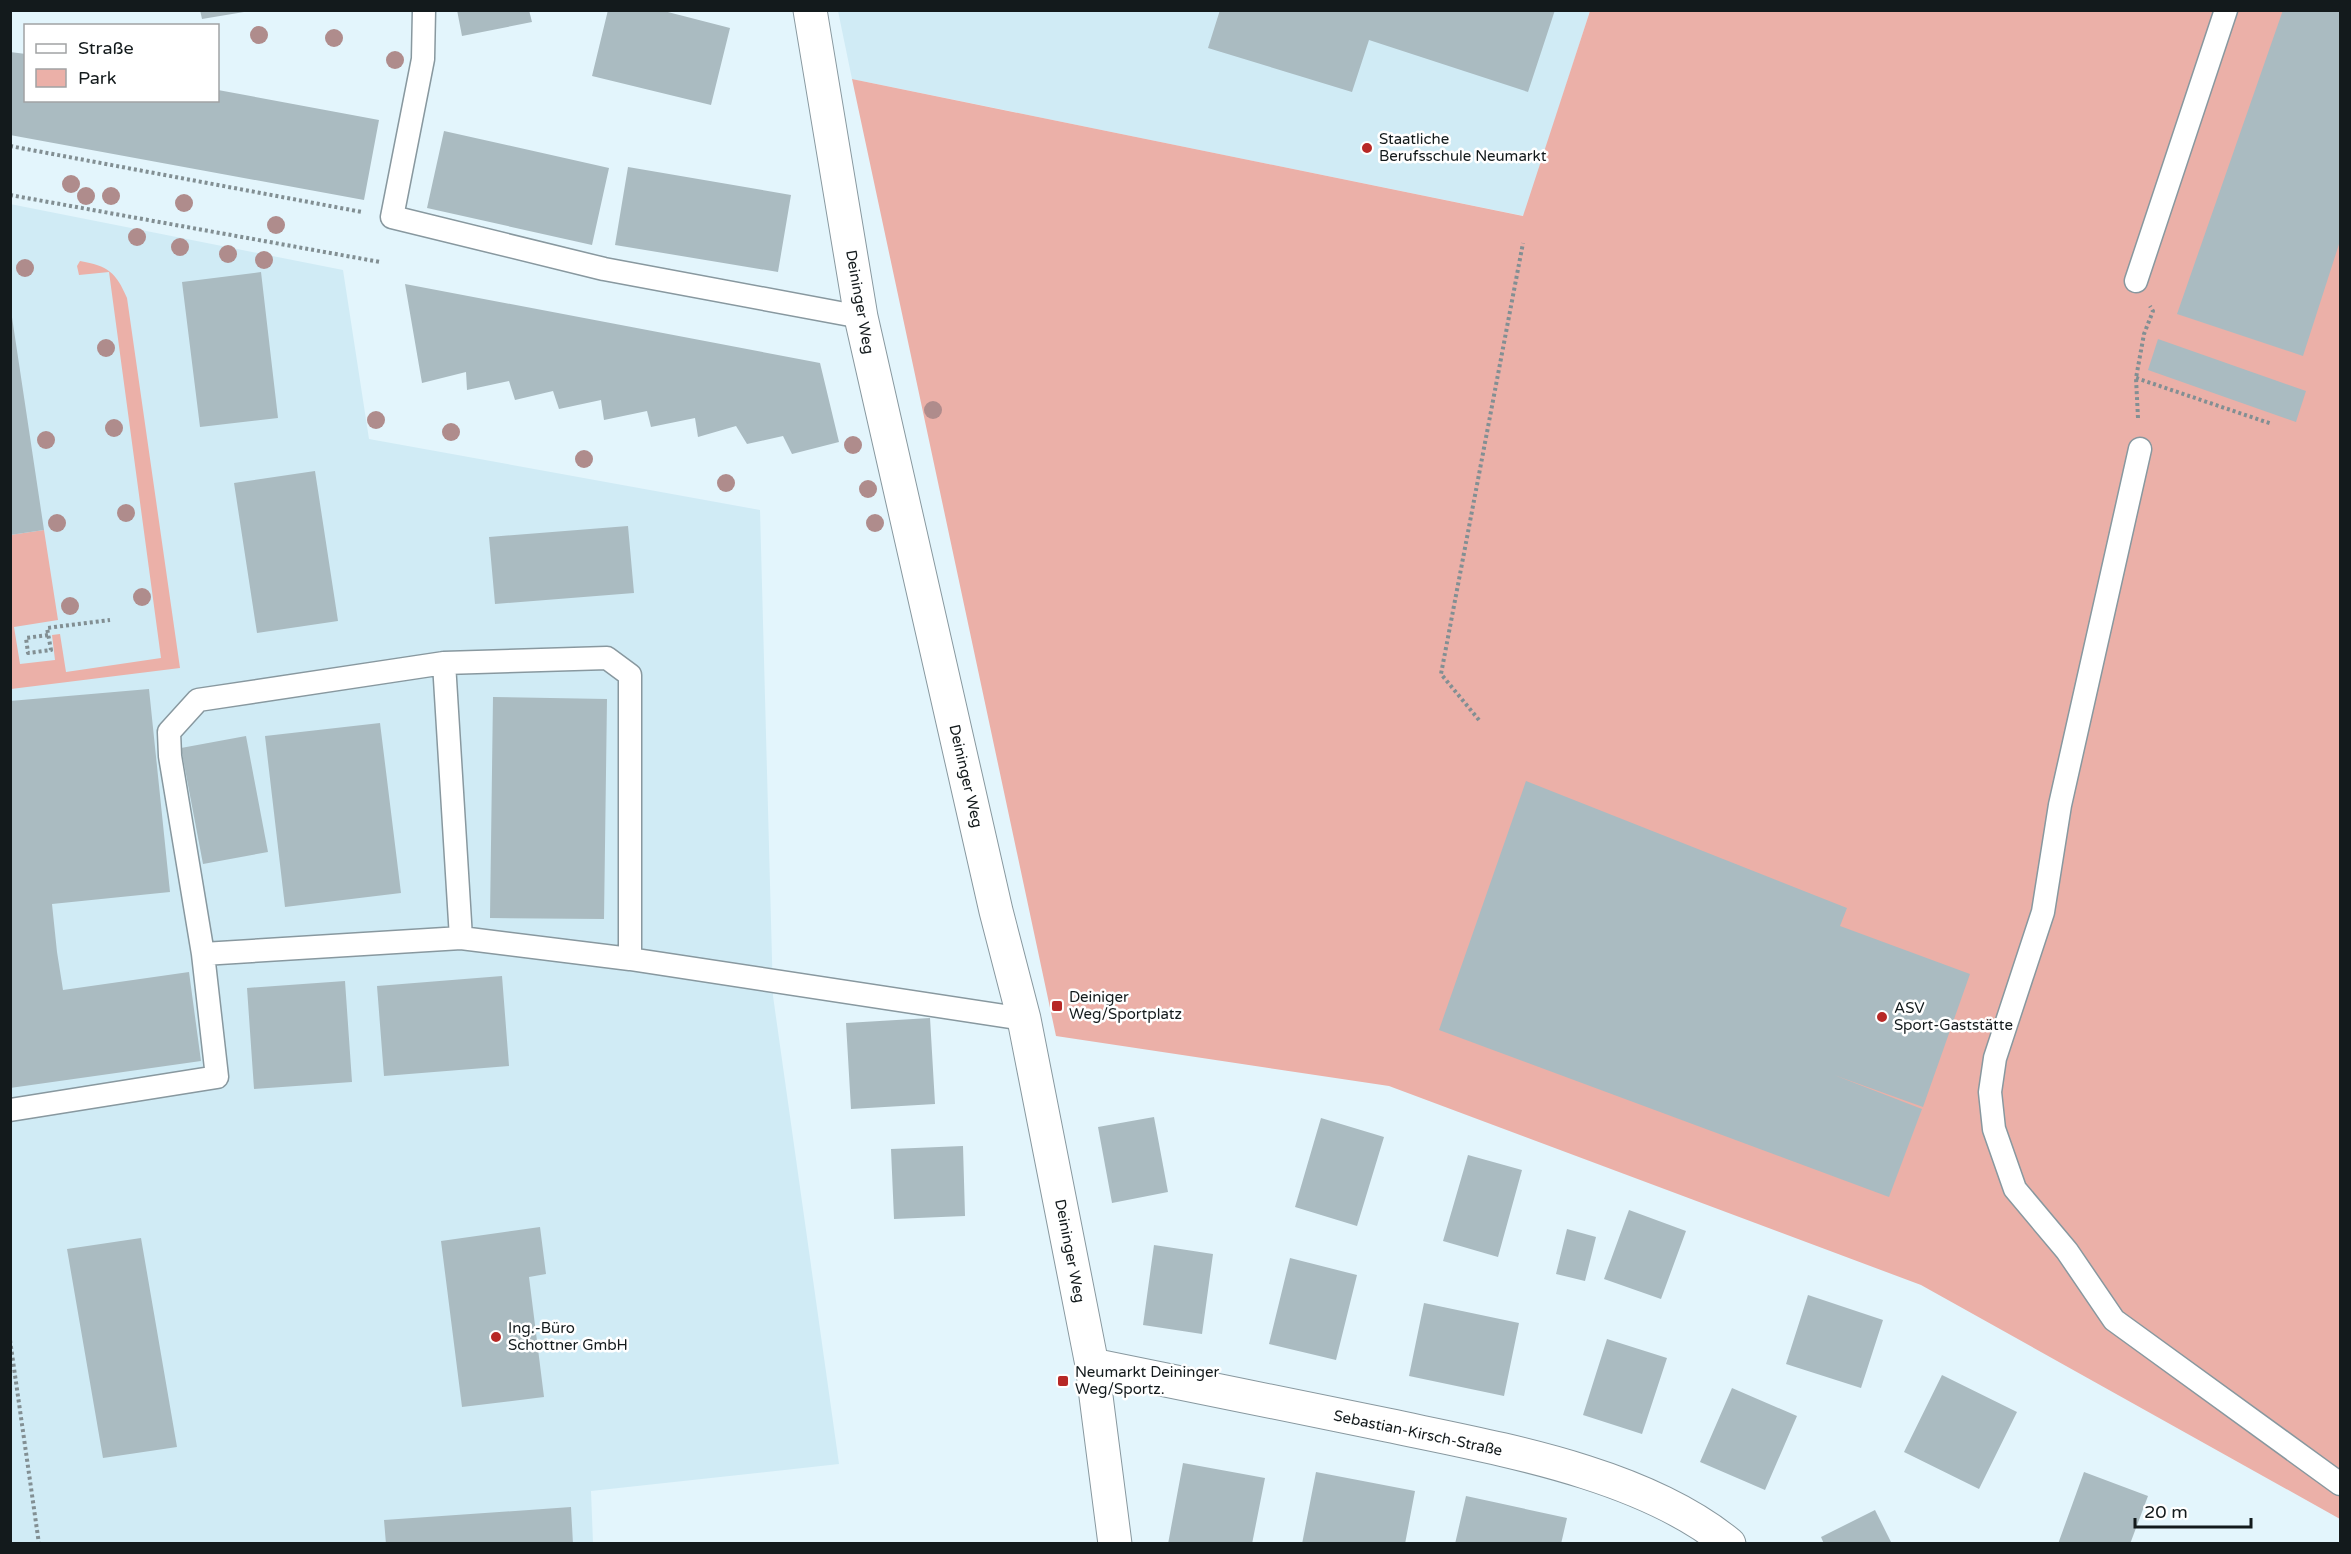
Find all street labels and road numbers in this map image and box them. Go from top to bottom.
street label: Deininger Weg [842,249,878,355]
street label: Deininger Weg [945,723,987,829]
street label: Deininger Weg [1051,1198,1089,1304]
street label: Sebastian-Kirsch-Straße [1332,1406,1504,1460]

